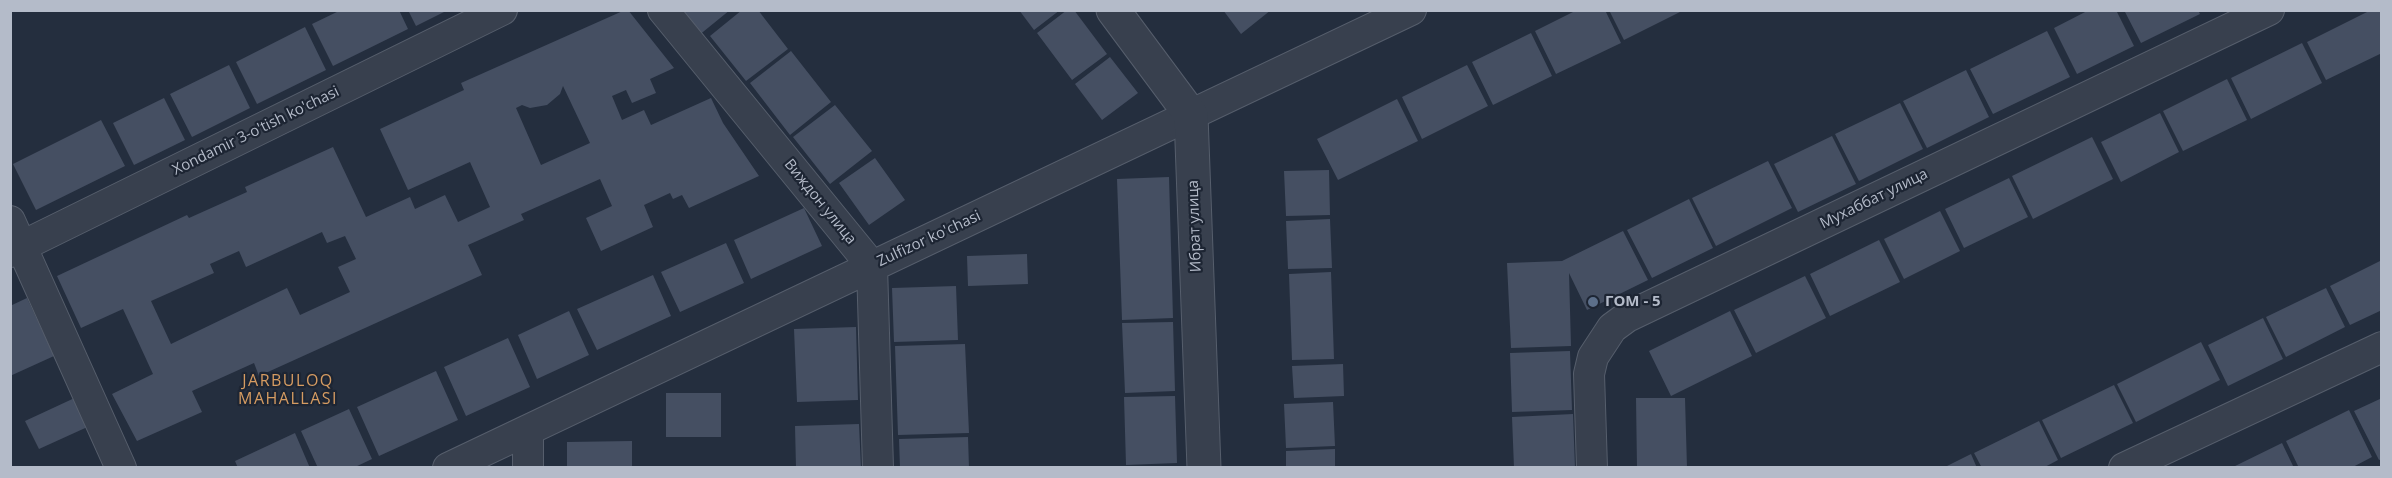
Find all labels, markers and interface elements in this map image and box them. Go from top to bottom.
street label: Xondamir 3-o'tish ko'chasi [170,83,342,179]
street label: Виждон улица [780,156,860,248]
street label: Мухаббат улица [1817,165,1931,233]
street label: Ибрат улица [1184,180,1206,272]
street label: Zulfizor ko'chasi [874,207,984,271]
place label: ГОМ - 5 [1605,293,1661,311]
marker: ГОМ - 5 [1586,295,1600,309]
district label: JARBULOQ MAHALLASI [238,371,338,409]

